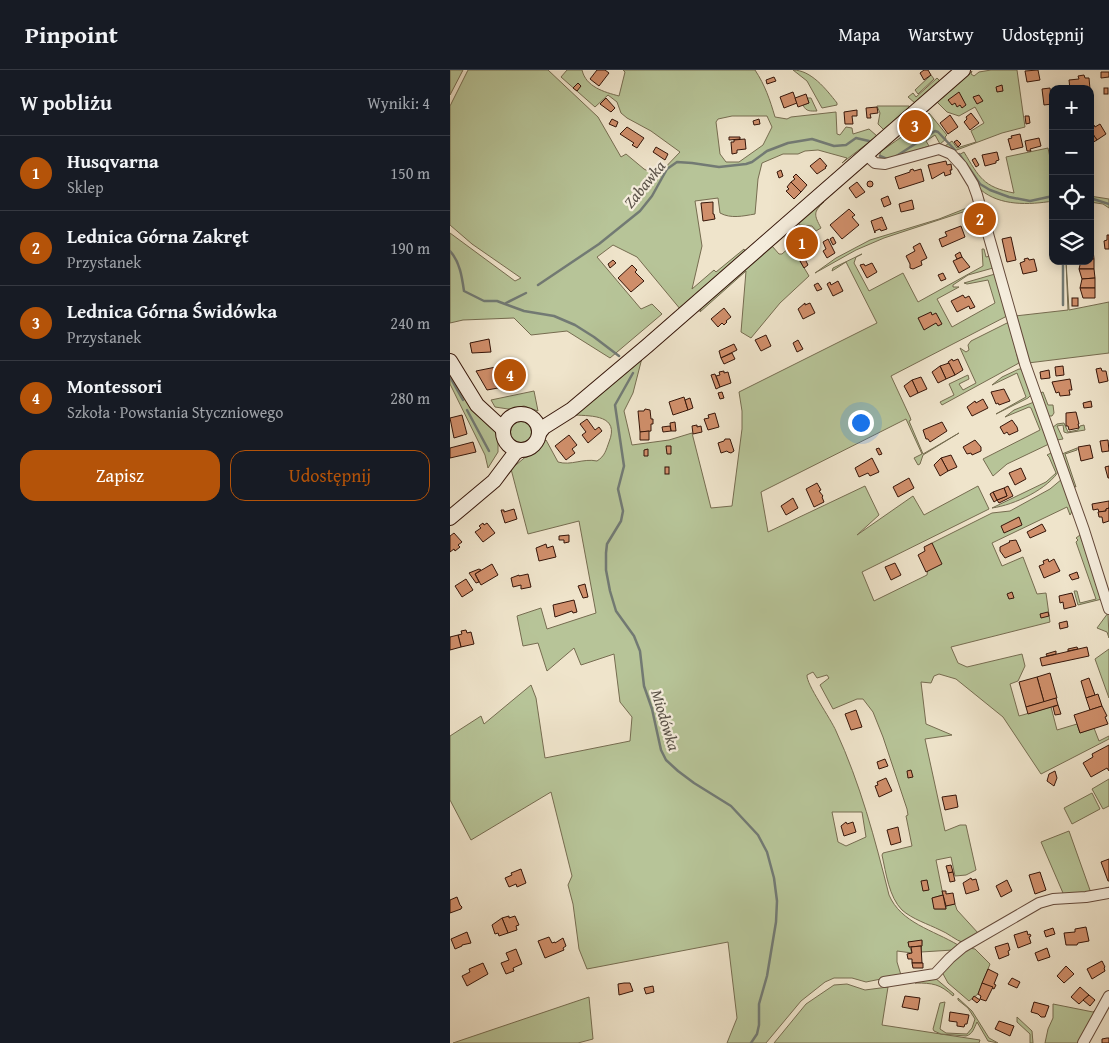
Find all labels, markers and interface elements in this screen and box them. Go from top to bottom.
text: Pinpoint [25,17,118,52]
text: Mapa [838,21,880,48]
text: Warstwy [908,21,974,48]
text: Udostępnij [1002,21,1084,48]
map controls [1049,85,1094,265]
button: + [1049,85,1094,130]
text: W pobliżu [20,87,112,118]
text: Wyniki: 4 [367,91,430,115]
pin: 3 [899,107,931,145]
button: − [1049,130,1094,175]
text: Husqvarna [67,147,159,175]
water label: Zabawka [617,154,671,213]
text: 1 [32,161,40,185]
text: 150 m [390,161,430,185]
text: Sklep [67,175,104,199]
button: locate [1049,175,1094,220]
pin: 2 [964,200,996,238]
button: layers [1049,220,1094,265]
text: Lednica Górna Zakręt [67,222,249,250]
pin: 1 [786,224,818,262]
text: 2 [32,236,40,260]
text: 190 m [390,236,430,260]
text: Przystanek [67,250,141,274]
text: Lednica Górna Świdówka [67,297,277,325]
text: 3 [32,311,40,335]
text: 240 m [390,311,430,335]
text: Przystanek [67,325,141,349]
pin: 4 [494,356,526,394]
text: Montessori [67,372,162,400]
text: 4 [32,386,40,410]
text: 280 m [390,386,430,410]
text: Szkoła · Powstania Styczniowego [67,400,283,424]
your location [848,410,874,436]
button: Zapisz [20,450,220,501]
button: Udostępnij [230,450,430,501]
water label: Miodówka [645,687,687,754]

